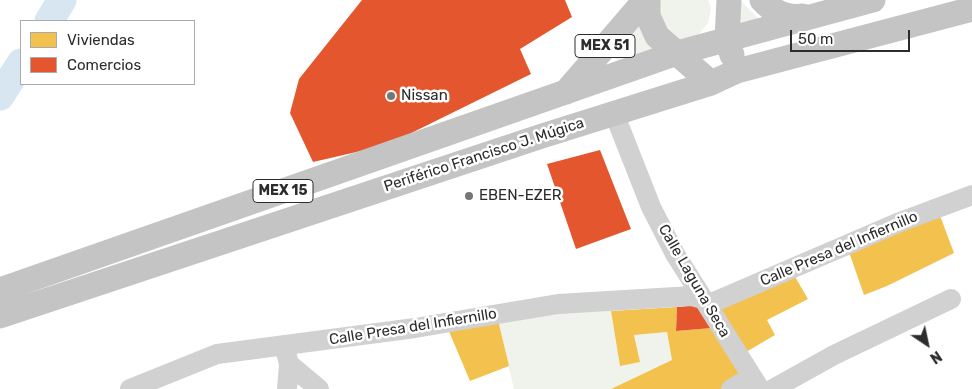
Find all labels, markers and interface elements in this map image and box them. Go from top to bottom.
legend [20,20,195,85]
scale bar [792,20,912,52]
text: 50 m [798,30,833,48]
text: Viviendas [67,31,135,49]
road number: MEX 51 [575,34,635,58]
text: Comercios [67,56,141,74]
place label: Nissan [401,87,448,105]
marker: Nissan [385,90,397,102]
street label: Periférico Francisco J. Múgica [382,114,586,196]
road number: MEX 15 [253,180,313,202]
place label: EBEN-EZER [479,187,562,205]
marker: EBEN-EZER [463,190,475,202]
street label: Calle Presa del Infiernillo [757,208,921,290]
street label: Calle Laguna Seca [654,221,734,341]
street label: Calle Presa del Infiernillo [328,305,498,349]
north arrow [902,319,952,369]
text: N [927,347,945,367]

